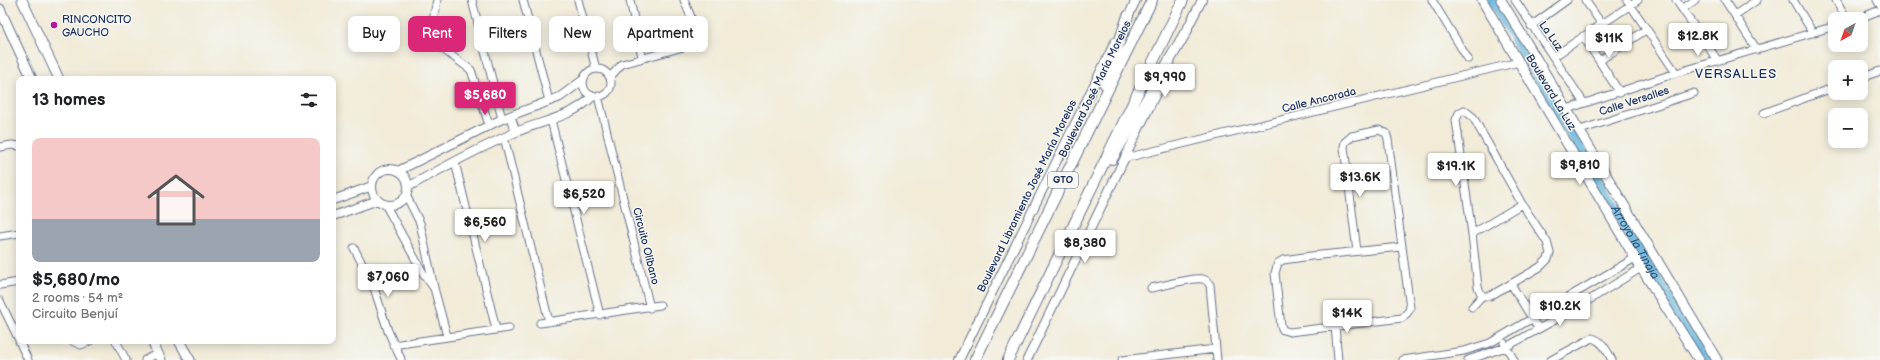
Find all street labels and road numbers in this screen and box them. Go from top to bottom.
street label: Boulevard José María Morelos [1056,18,1134,160]
street label: La Luz [1536,19,1566,54]
street label: Boulevard La Luz [1523,52,1579,133]
street label: Calle Versalles [1597,83,1671,118]
street label: Calle Ancorada [1281,85,1357,115]
street label: Boulevard Libramiento José María Morelos [975,97,1080,294]
road number: GTO [1048,172,1078,188]
street label: Circuito Olíbano [630,206,662,286]

